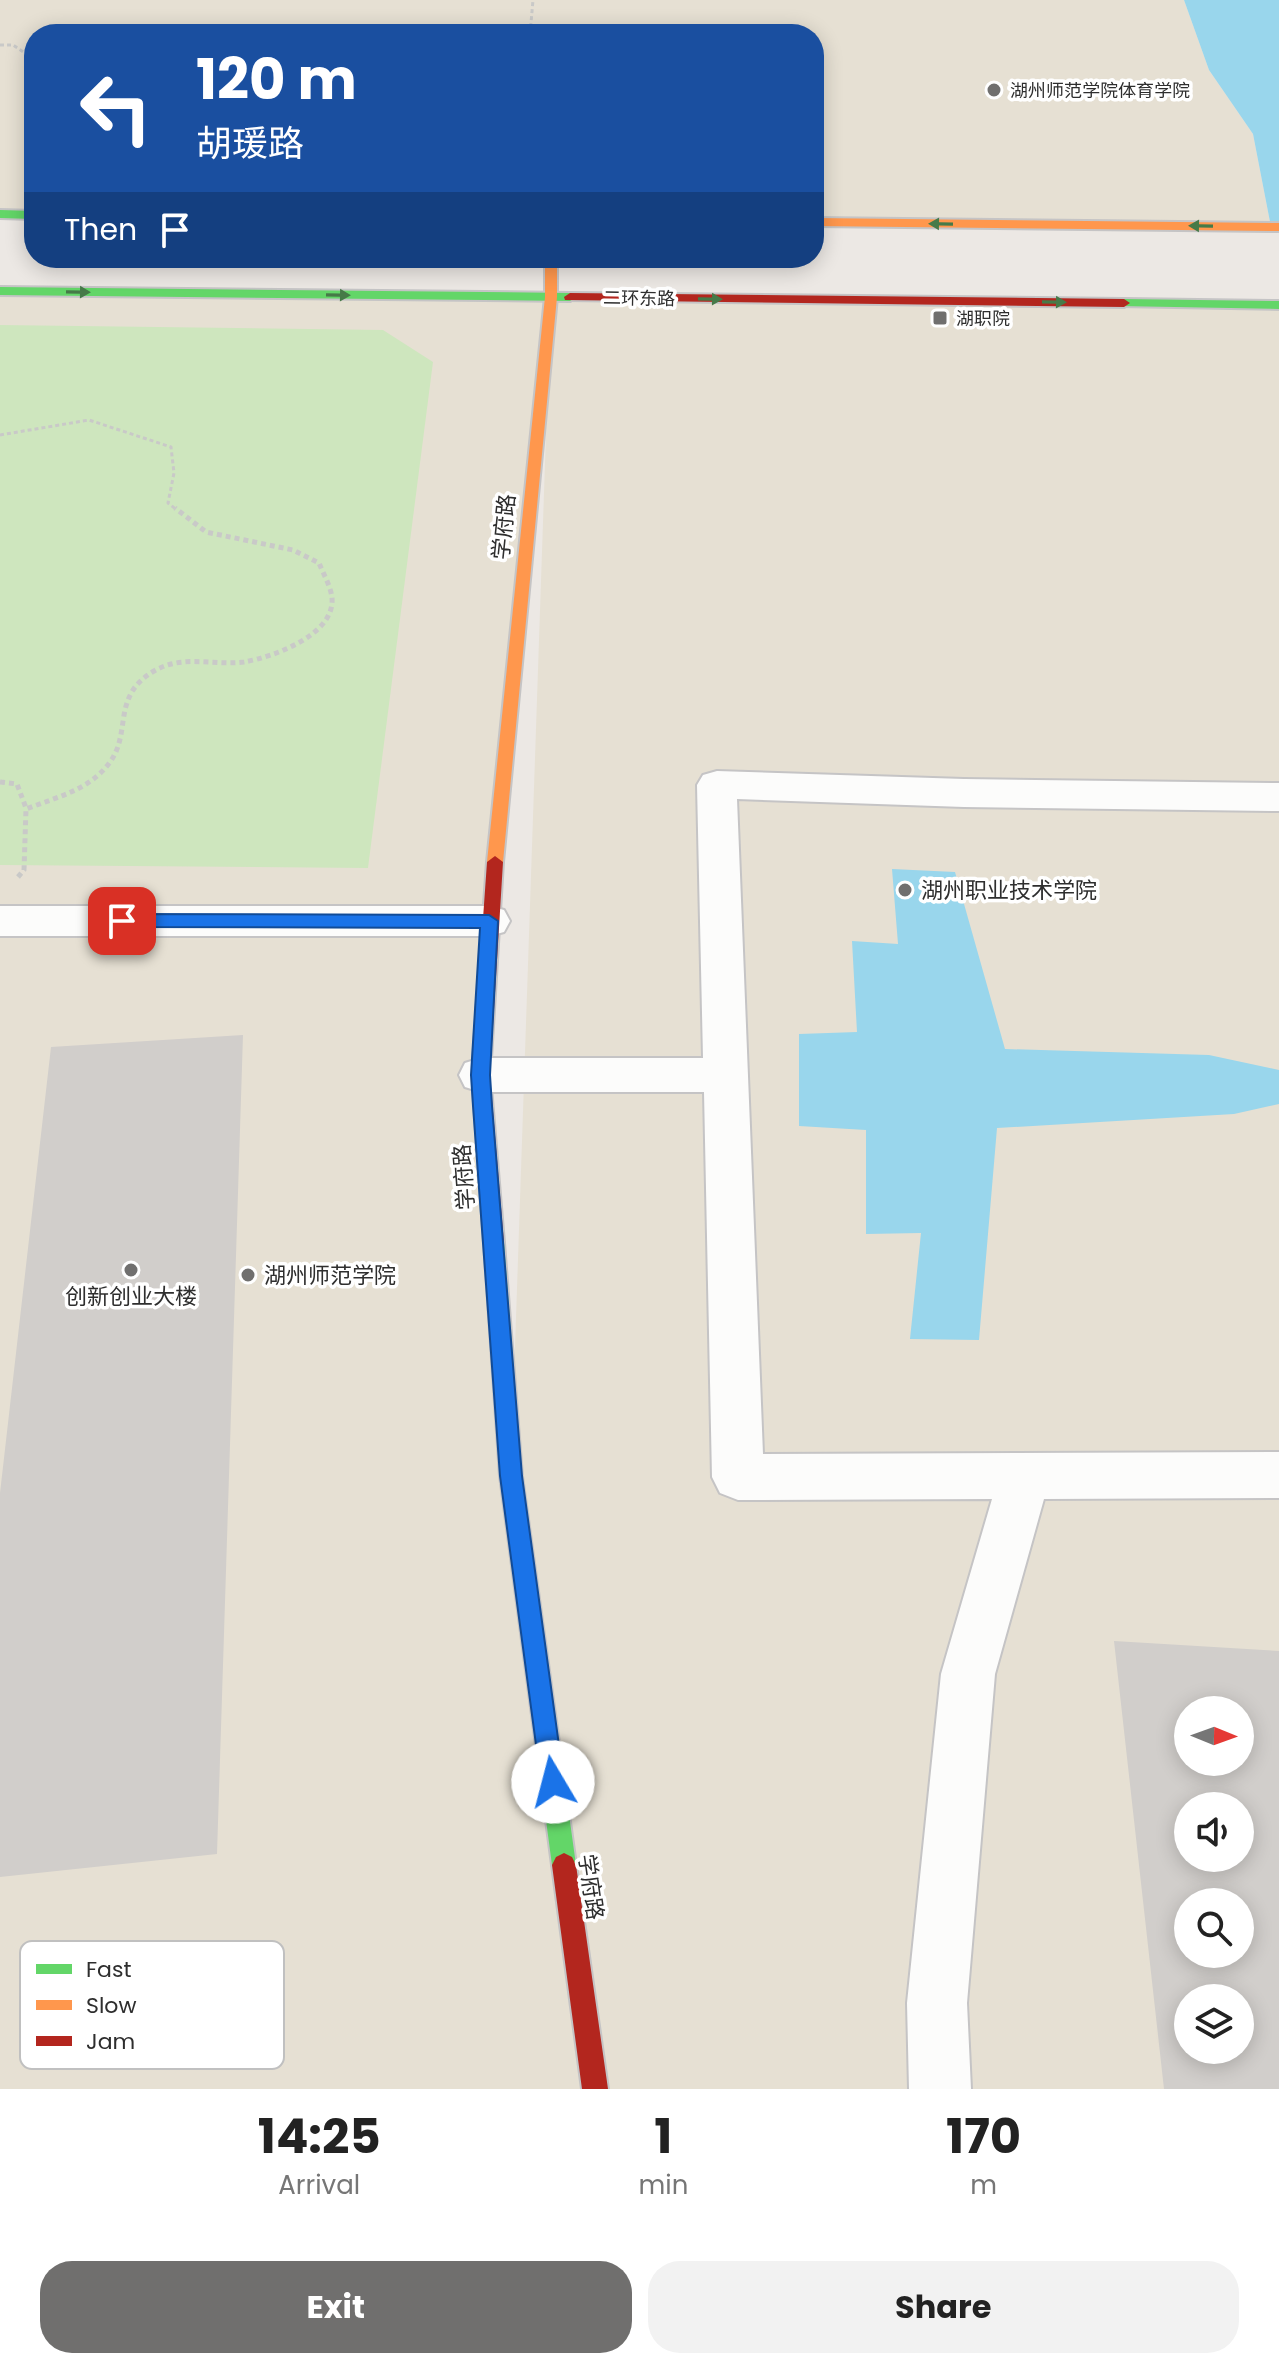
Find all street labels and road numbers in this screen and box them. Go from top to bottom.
street label: 二环东路 [603,285,675,311]
street label: 学府路 [485,493,523,561]
street label: 学府路 [446,1143,482,1211]
street label: 学府路 [571,1852,611,1922]

